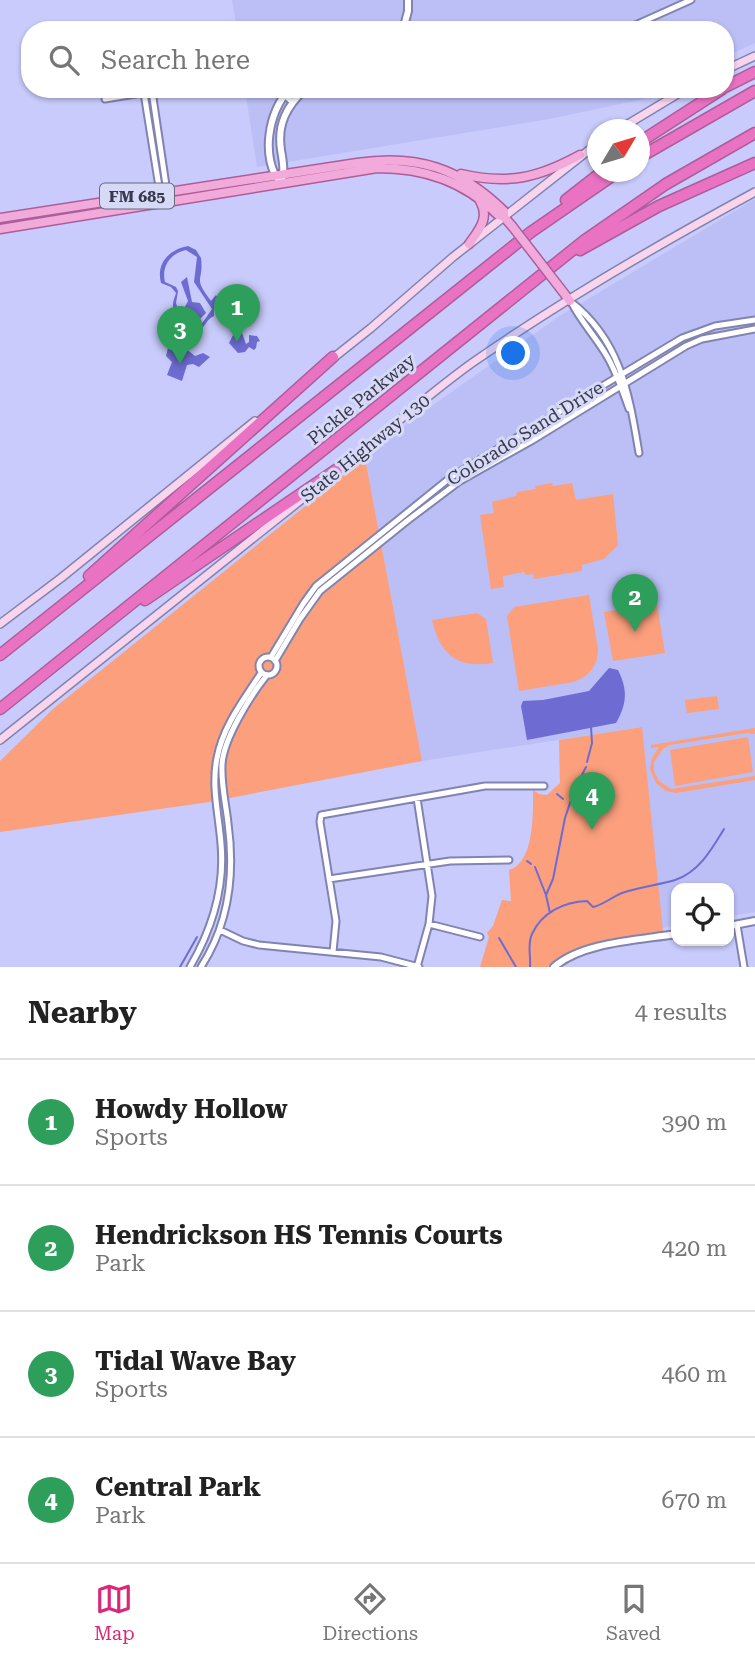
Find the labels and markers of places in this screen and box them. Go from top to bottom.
pin: 1 [214,284,260,342]
pin: 3 [157,306,203,364]
pin: 2 [612,574,658,632]
pin: 4 [569,772,615,830]

